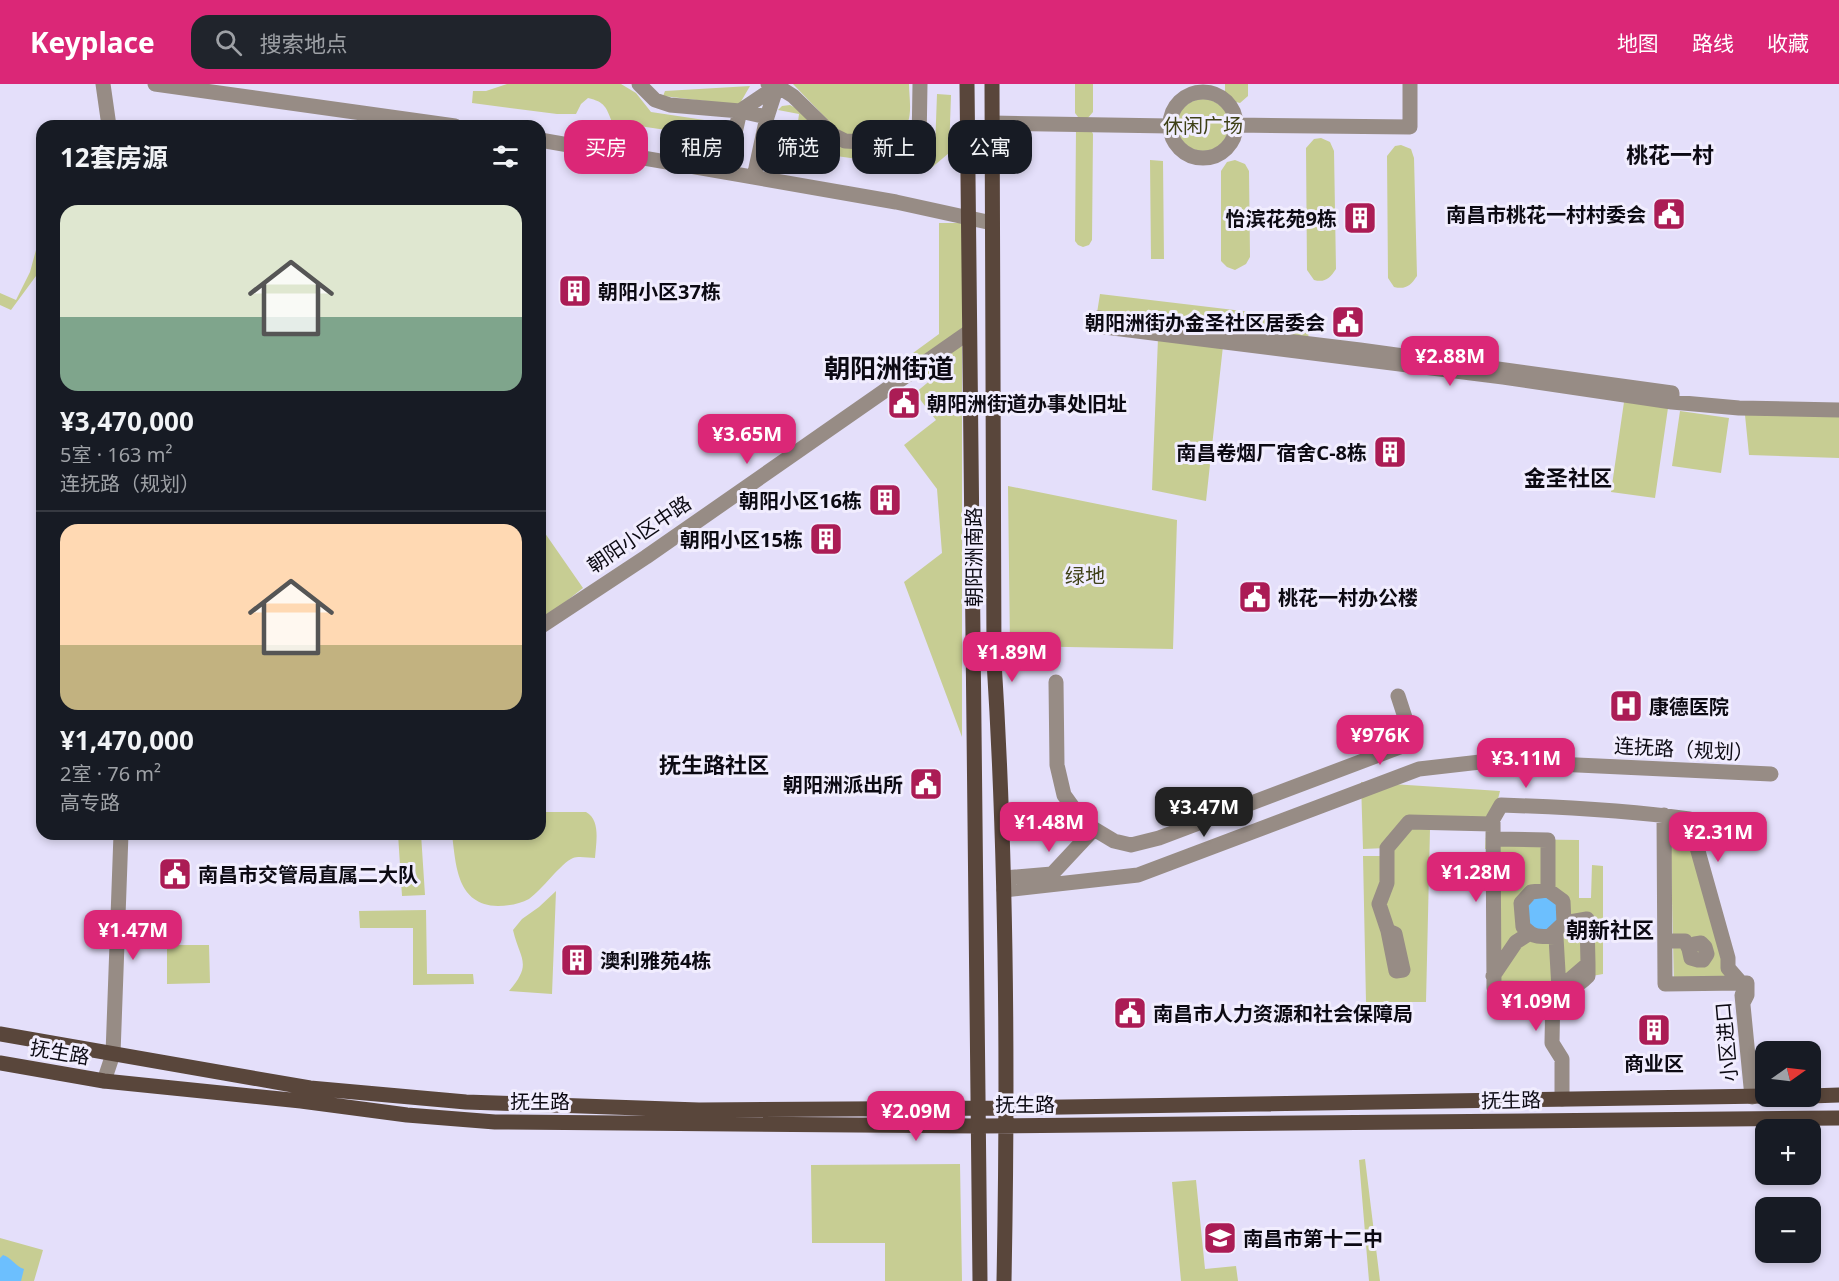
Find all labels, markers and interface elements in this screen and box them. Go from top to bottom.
search box [191,15,611,69]
text: Keyplace [30,23,155,61]
icon: search [212,26,245,59]
text: 搜索地点 [260,28,348,58]
text: 地图 [1617,29,1659,57]
text: 路线 [1692,29,1734,57]
text: 收藏 [1767,29,1809,57]
park label: 休闲广场 [1163,112,1243,139]
chip: 买房 [564,120,648,174]
chip: 租房 [660,120,744,174]
chip: 筛选 [756,120,840,174]
chip: 新上 [852,120,936,174]
chip: 公寓 [948,120,1032,174]
text: 12套房源 [60,139,168,175]
district label: 桃花一村 [1626,139,1714,169]
icon: filters [489,140,522,173]
public building icon: 南昌市桃花一村村委会 [1651,196,1687,232]
building icon: 怡滨花苑9栋 [1342,200,1378,236]
place label: 南昌市桃花一村村委会 [1446,201,1646,228]
place label: 怡滨花苑9栋 [1226,205,1337,232]
icon: home [237,244,345,352]
building icon: 朝阳小区37栋 [557,273,593,309]
place label: 朝阳小区37栋 [598,278,721,305]
public building icon: 朝阳洲街办金圣社区居委会 [1330,304,1366,340]
place label: 朝阳洲街办金圣社区居委会 [1085,309,1325,336]
pin: ¥2.88M [1401,336,1499,387]
text: ¥2.88M [1415,342,1485,369]
district label: 朝阳洲街道 [824,350,954,386]
public building icon: 朝阳洲街道办事处旧址 [886,385,922,421]
place label: 朝阳洲街道办事处旧址 [927,390,1127,417]
text: ¥3,470,000 [60,403,194,439]
pin: ¥3.65M [698,414,796,465]
text: ¥3.65M [712,420,782,447]
building icon: 南昌卷烟厂宿舍C-8栋 [1372,434,1408,470]
place label: 南昌卷烟厂宿舍C-8栋 [1176,439,1367,466]
text: 5室 · 163 m² [60,441,172,468]
district label: 金圣社区 [1524,462,1612,492]
text: 连抚路（规划） [60,470,200,497]
building icon: 朝阳小区16栋 [867,482,903,518]
place label: 朝阳小区16栋 [739,487,862,514]
street label: 朝阳小区中路 [582,489,696,579]
street label: 朝阳洲南路 [960,507,987,607]
building icon: 朝阳小区15栋 [808,521,844,557]
place label: 朝阳小区15栋 [680,526,803,553]
park label: 绿地 [1065,562,1105,589]
icon: home [237,563,345,671]
public building icon: 桃花一村办公楼 [1237,579,1273,615]
place label: 桃花一村办公楼 [1278,584,1418,611]
pin: ¥1.89M [963,632,1061,683]
text: ¥1.89M [977,638,1047,665]
hospital icon: 康德医院 [1608,688,1644,724]
place label: 康德医院 [1649,693,1729,720]
pin: ¥976K [1338,715,1422,766]
text: ¥976K [1350,721,1410,748]
text: ¥1,470,000 [60,722,194,758]
street label: 连抚路（规划） [1613,732,1755,766]
pin: ¥3.11M [1477,738,1575,789]
text: ¥3.11M [1491,744,1561,771]
district label: 抚生路社区 [659,749,769,779]
text: 2室 · 76 m² [60,760,161,787]
public building icon: 朝阳洲派出所 [908,766,944,802]
place label: 朝阳洲派出所 [783,771,903,798]
pin: ¥3.47M [1155,787,1253,838]
text: 高专路 [60,789,120,816]
text: ¥3.47M [1169,793,1239,820]
pin: ¥1.48M [1000,802,1098,853]
text: ¥1.48M [1014,808,1084,835]
pin: ¥2.31M [1669,812,1767,863]
text: ¥2.31M [1683,818,1753,845]
pin: ¥1.28M [1427,852,1525,903]
public building icon: 南昌市交管局直属二大队 [157,856,193,892]
text: ¥1.28M [1441,858,1511,885]
place label: 南昌市交管局直属二大队 [198,861,418,888]
pin: ¥1.47M [84,910,182,961]
district label: 朝新社区 [1566,914,1654,944]
text: ¥1.47M [98,916,168,943]
building icon: 澳利雅苑4栋 [559,942,595,978]
place label: 澳利雅苑4栋 [600,947,711,974]
pin: ¥1.09M [1487,981,1585,1032]
text: ¥1.09M [1501,987,1571,1014]
public building icon: 南昌市人力资源和社会保障局 [1112,995,1148,1031]
place label: 南昌市人力资源和社会保障局 [1153,1000,1413,1027]
street label: 小区进口 [1709,1001,1743,1083]
building icon: 商业区 [1636,1012,1672,1048]
street label: 抚生路 [28,1033,92,1071]
north arrow [1755,1041,1821,1107]
map controls [1755,1041,1821,1263]
place label: 商业区 [1624,1050,1684,1077]
street label: 抚生路 [1481,1086,1541,1114]
street label: 抚生路 [510,1088,570,1115]
pin: ¥2.09M [867,1091,965,1142]
street label: 抚生路 [995,1091,1055,1118]
text: ¥2.09M [881,1097,951,1124]
button: + [1755,1119,1821,1185]
button: − [1755,1197,1821,1263]
school or university icon: 南昌市第十二中 [1202,1220,1238,1256]
place label: 南昌市第十二中 [1243,1225,1383,1252]

